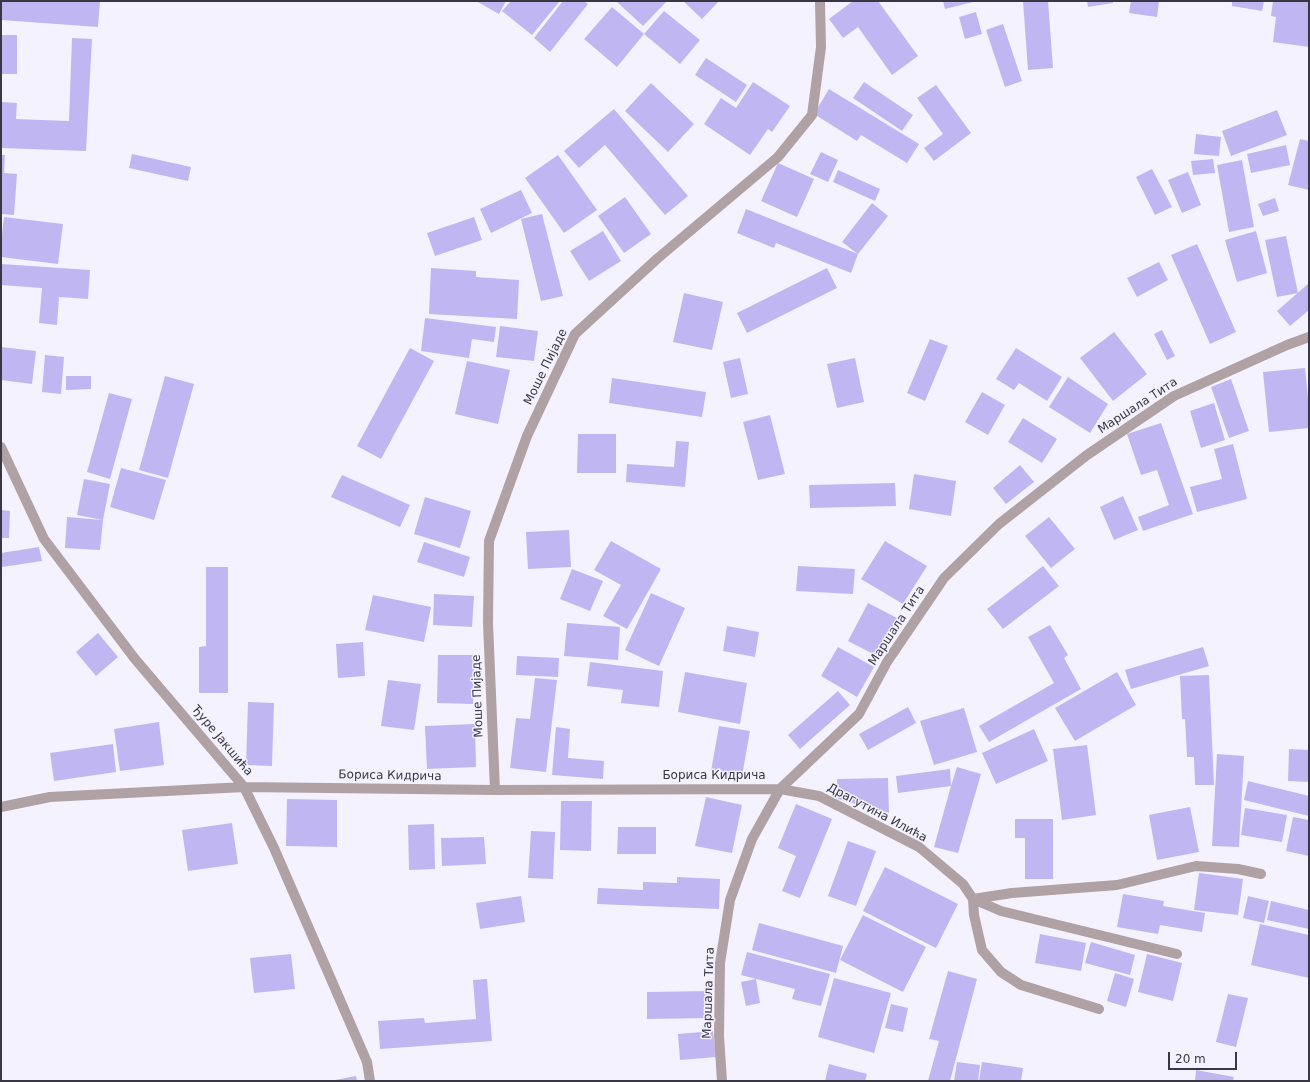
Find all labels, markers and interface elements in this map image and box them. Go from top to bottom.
street label: Моше Пијаде [521,327,571,407]
street label: Маршала Тита [1096,375,1180,437]
street label: Маршала Тита [866,584,928,668]
street label: Моше Пијаде [469,654,487,738]
street label: Ђуре Јакшића [188,703,256,779]
street label: Бориса Кидрича [338,768,442,784]
street label: Бориса Кидрича [662,769,766,783]
street label: Драгутина Илића [825,781,929,845]
street label: Маршала Тита [700,947,718,1039]
scale bar [1170,1044,1239,1070]
text: 20 m [1175,1052,1206,1066]

